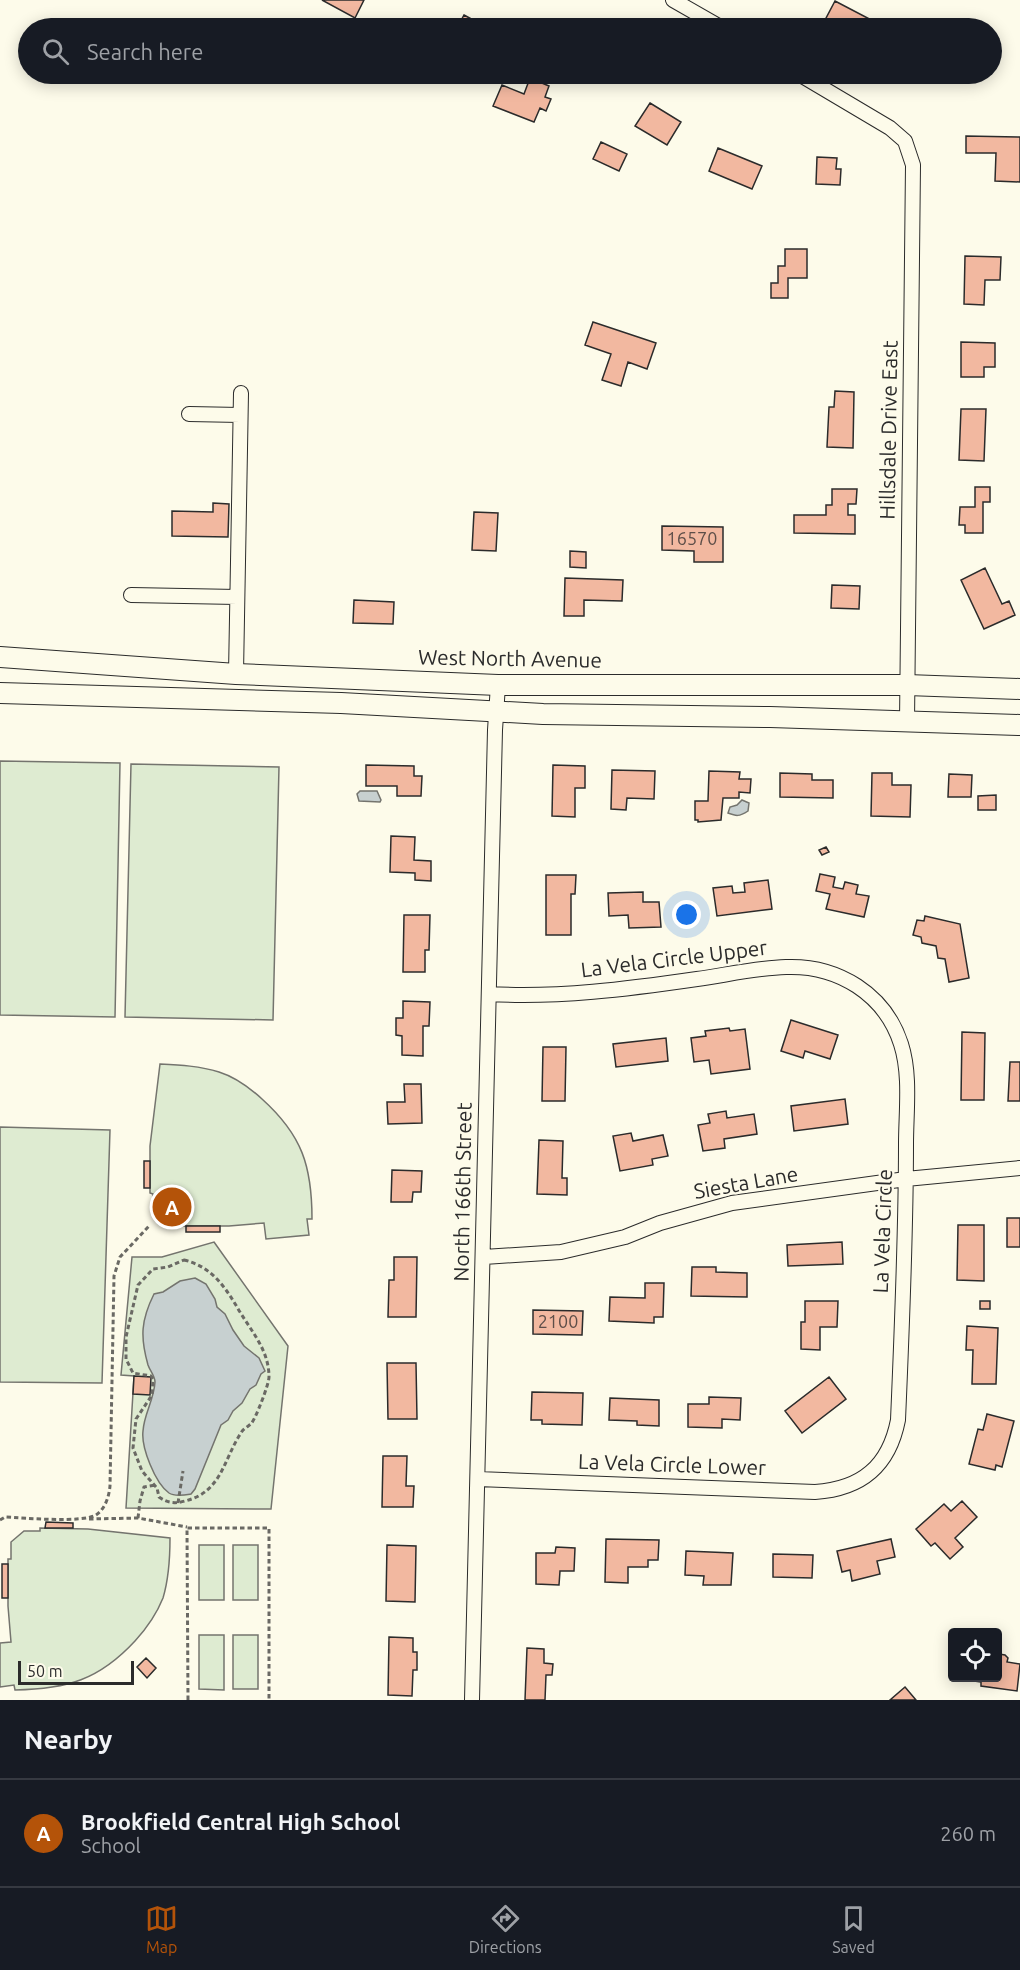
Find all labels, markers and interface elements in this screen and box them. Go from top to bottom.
search box [18,18,1002,84]
icon: search [39,35,72,68]
text: Search here [87,39,203,64]
street label: Hillsdale Drive East [874,340,902,520]
house number: 16570 [667,528,717,548]
street label: West North Avenue [418,644,602,672]
your location [672,900,701,929]
street label: La Vela Circle Upper [579,935,769,981]
street label: North 166th Street [448,1102,476,1282]
street label: Siesta Lane [692,1161,800,1203]
street label: La Vela Circle [868,1168,896,1294]
pin: A [152,1184,192,1230]
house number: 2100 [538,1311,578,1331]
street label: La Vela Circle Lower [578,1449,766,1479]
map controls [948,1628,1002,1682]
button: locate [948,1628,1002,1682]
scale bar [18,1658,134,1686]
text: 50 m [27,1662,63,1680]
text: Nearby [24,1725,112,1754]
text: Brookfield Central High School [81,1809,400,1834]
text: A [36,1822,51,1845]
text: 260 m [940,1822,996,1845]
text: School [81,1834,141,1857]
tab: Map [145,1902,178,1956]
tab: Directions [469,1902,542,1956]
tab: Saved [832,1902,875,1956]

